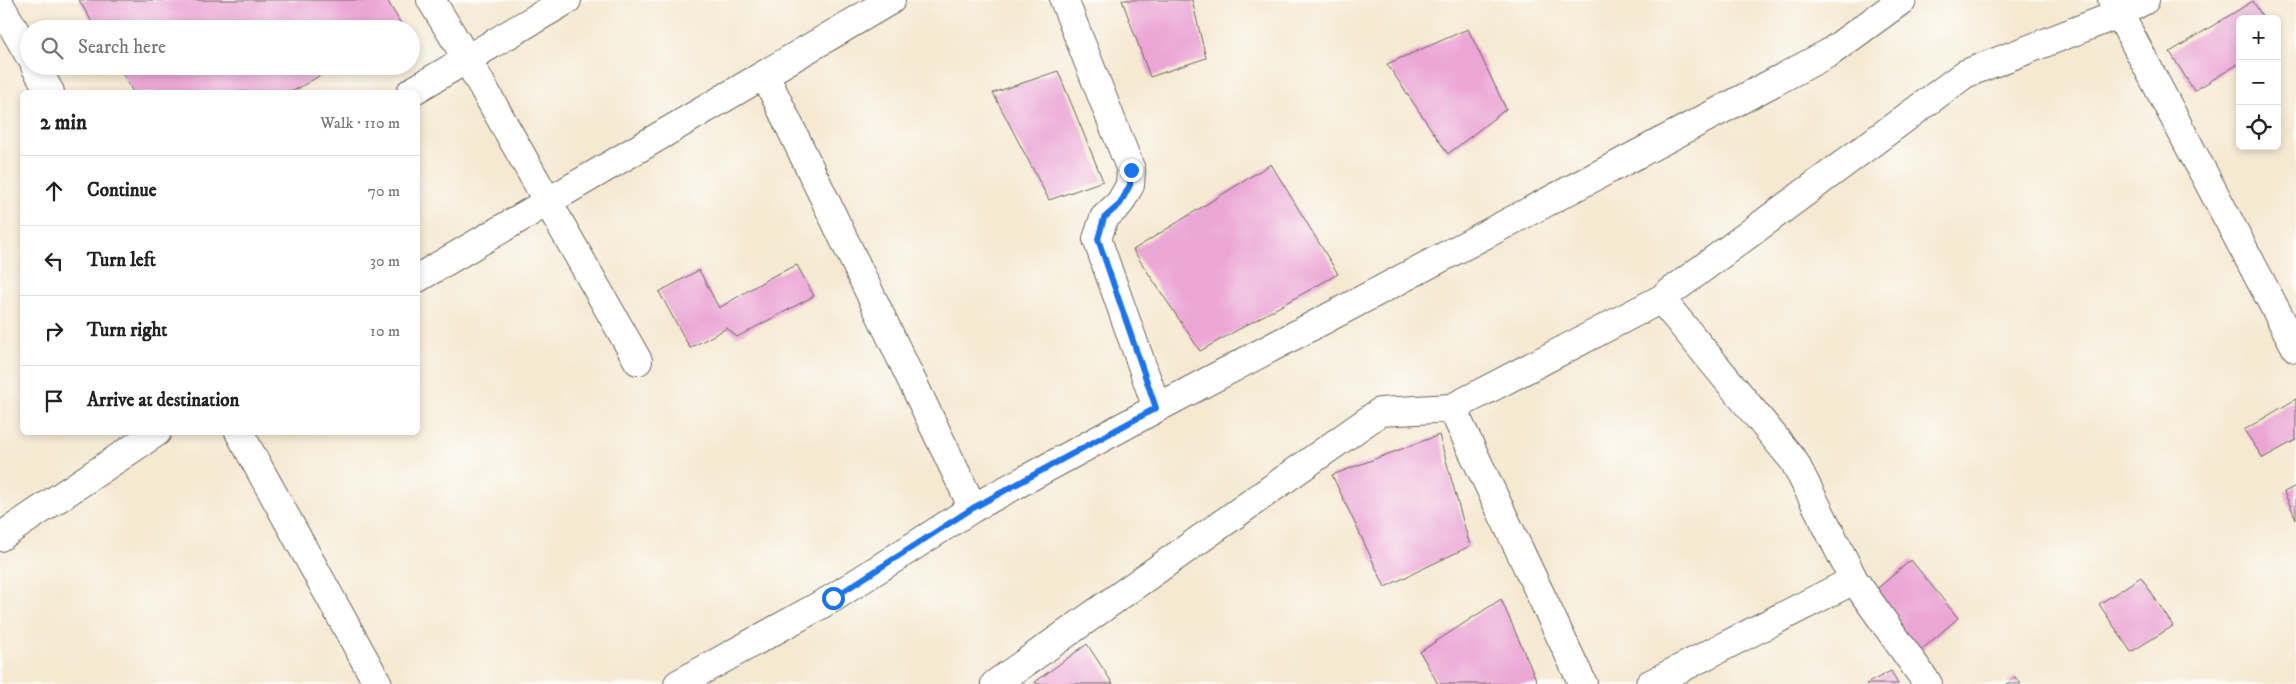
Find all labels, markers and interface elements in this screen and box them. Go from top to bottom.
map controls [2236,15,2281,150]
button: + [2236,15,2281,60]
search box [20,20,420,75]
icon: search [38,34,66,62]
text: Search here [78,36,166,59]
button: − [2236,60,2281,105]
button: locate [2236,105,2281,150]
text: 2 min [40,110,87,136]
text: Walk · 110 m [320,113,400,133]
route end [1120,159,1143,182]
icon: ahead [40,177,68,205]
text: Continue [87,179,157,202]
text: 70 m [368,181,400,201]
icon: left [40,247,68,275]
text: Turn left [87,249,156,272]
text: 30 m [370,251,400,271]
icon: right [40,317,68,345]
text: Turn right [87,319,167,342]
text: 10 m [370,321,400,341]
icon: arrive [40,387,68,415]
text: Arrive at destination [87,389,239,412]
route start [822,587,845,610]

